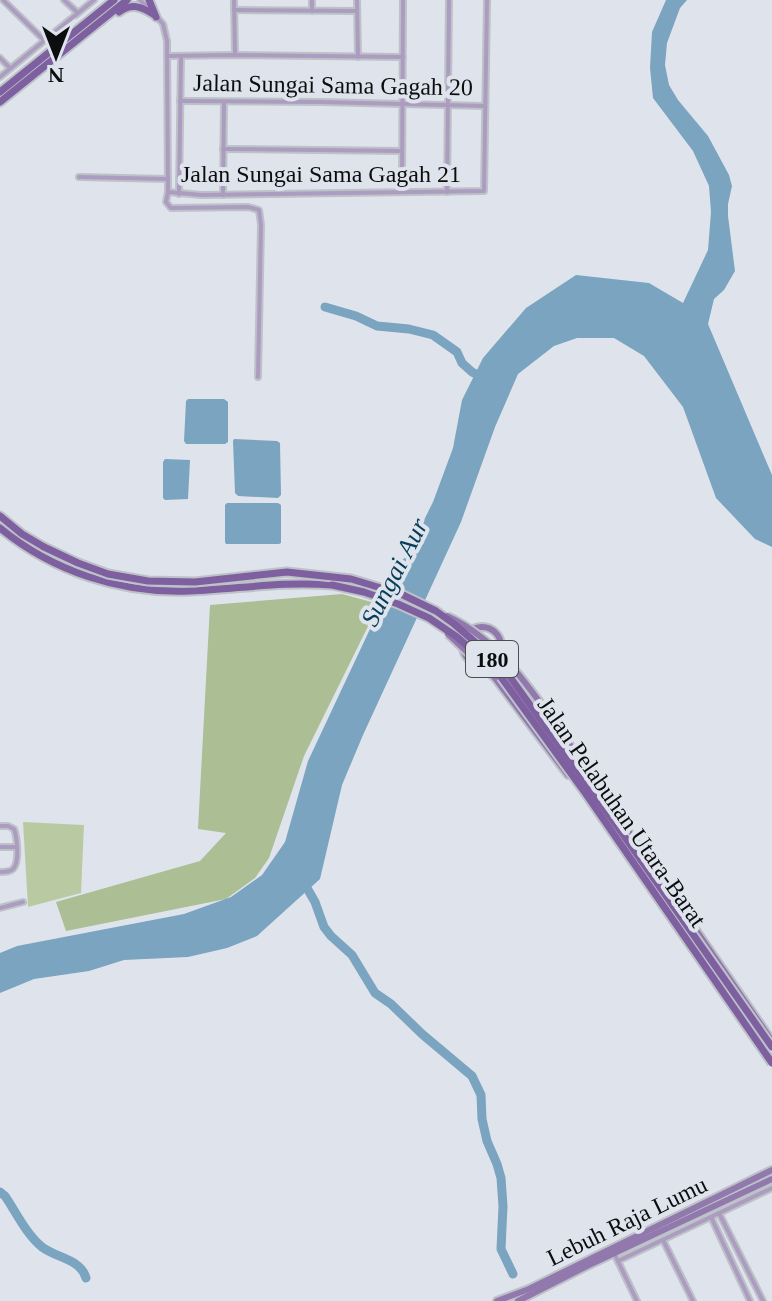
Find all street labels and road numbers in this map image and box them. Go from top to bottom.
street label: Jalan Sungai Sama Gagah 20 [193,70,473,100]
street label: Jalan Sungai Sama Gagah 21 [181,161,461,187]
road number: 180 [466,641,518,677]
street label: Jalan Pelabuhan Utara-Barat [533,692,712,932]
street label: Lebuh Raja Lumu [543,1171,711,1271]

